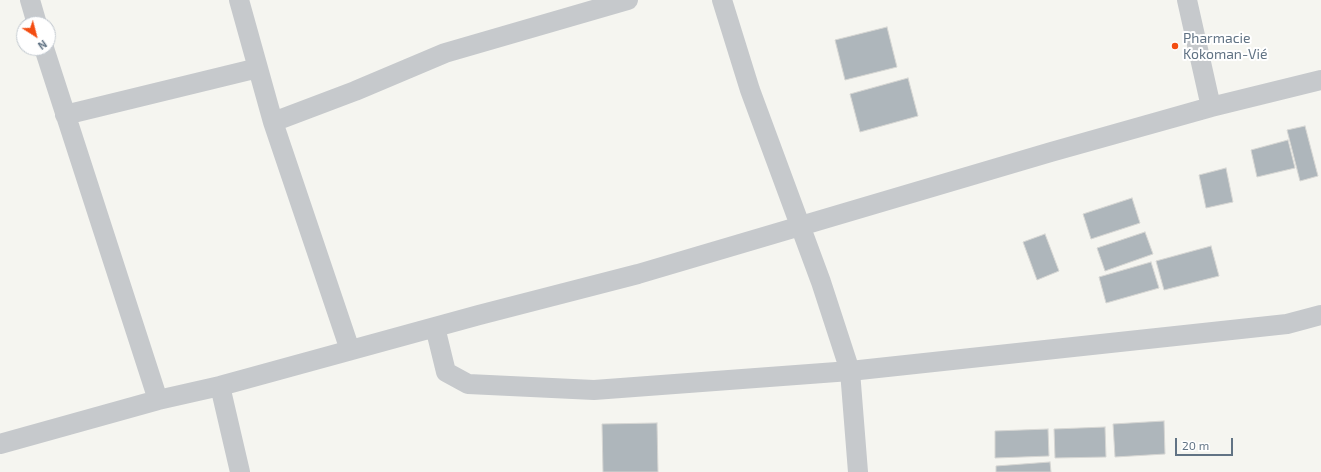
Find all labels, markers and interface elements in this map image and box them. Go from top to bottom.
north arrow [16,16,56,56]
place label: Pharmacie Kokoman-Vié [1183,30,1267,62]
text: N [36,38,50,53]
marker: Pharmacie Kokoman-Vié [1170,41,1180,51]
scale bar [1177,430,1235,456]
text: 20 m [1182,438,1209,452]

